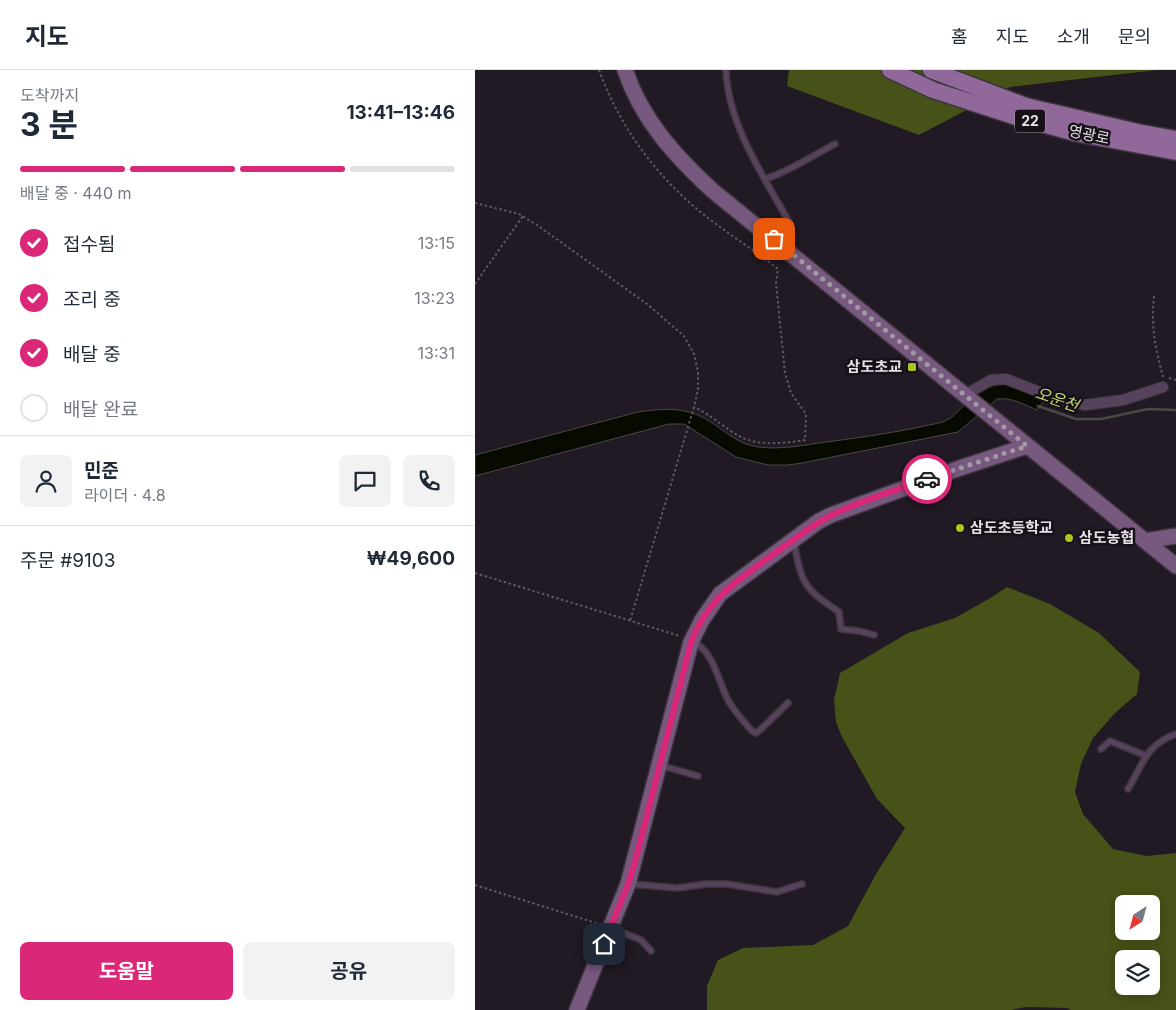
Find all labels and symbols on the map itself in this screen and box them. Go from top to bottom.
road number: 22 [1015,110,1045,132]
street label: 영광로 [1067,121,1111,148]
pin [753,218,795,260]
place label: 삼도초교 [847,357,902,376]
marker: 삼도초교 [906,361,918,373]
water label: 오운천 [1033,382,1083,416]
courier [902,454,952,504]
place label: 삼도초등학교 [970,518,1053,537]
marker: 삼도초등학교 [954,522,966,534]
place label: 삼도농협 [1079,528,1134,547]
marker: 삼도농협 [1063,532,1075,544]
north arrow [1115,895,1160,940]
pin [583,923,625,965]

